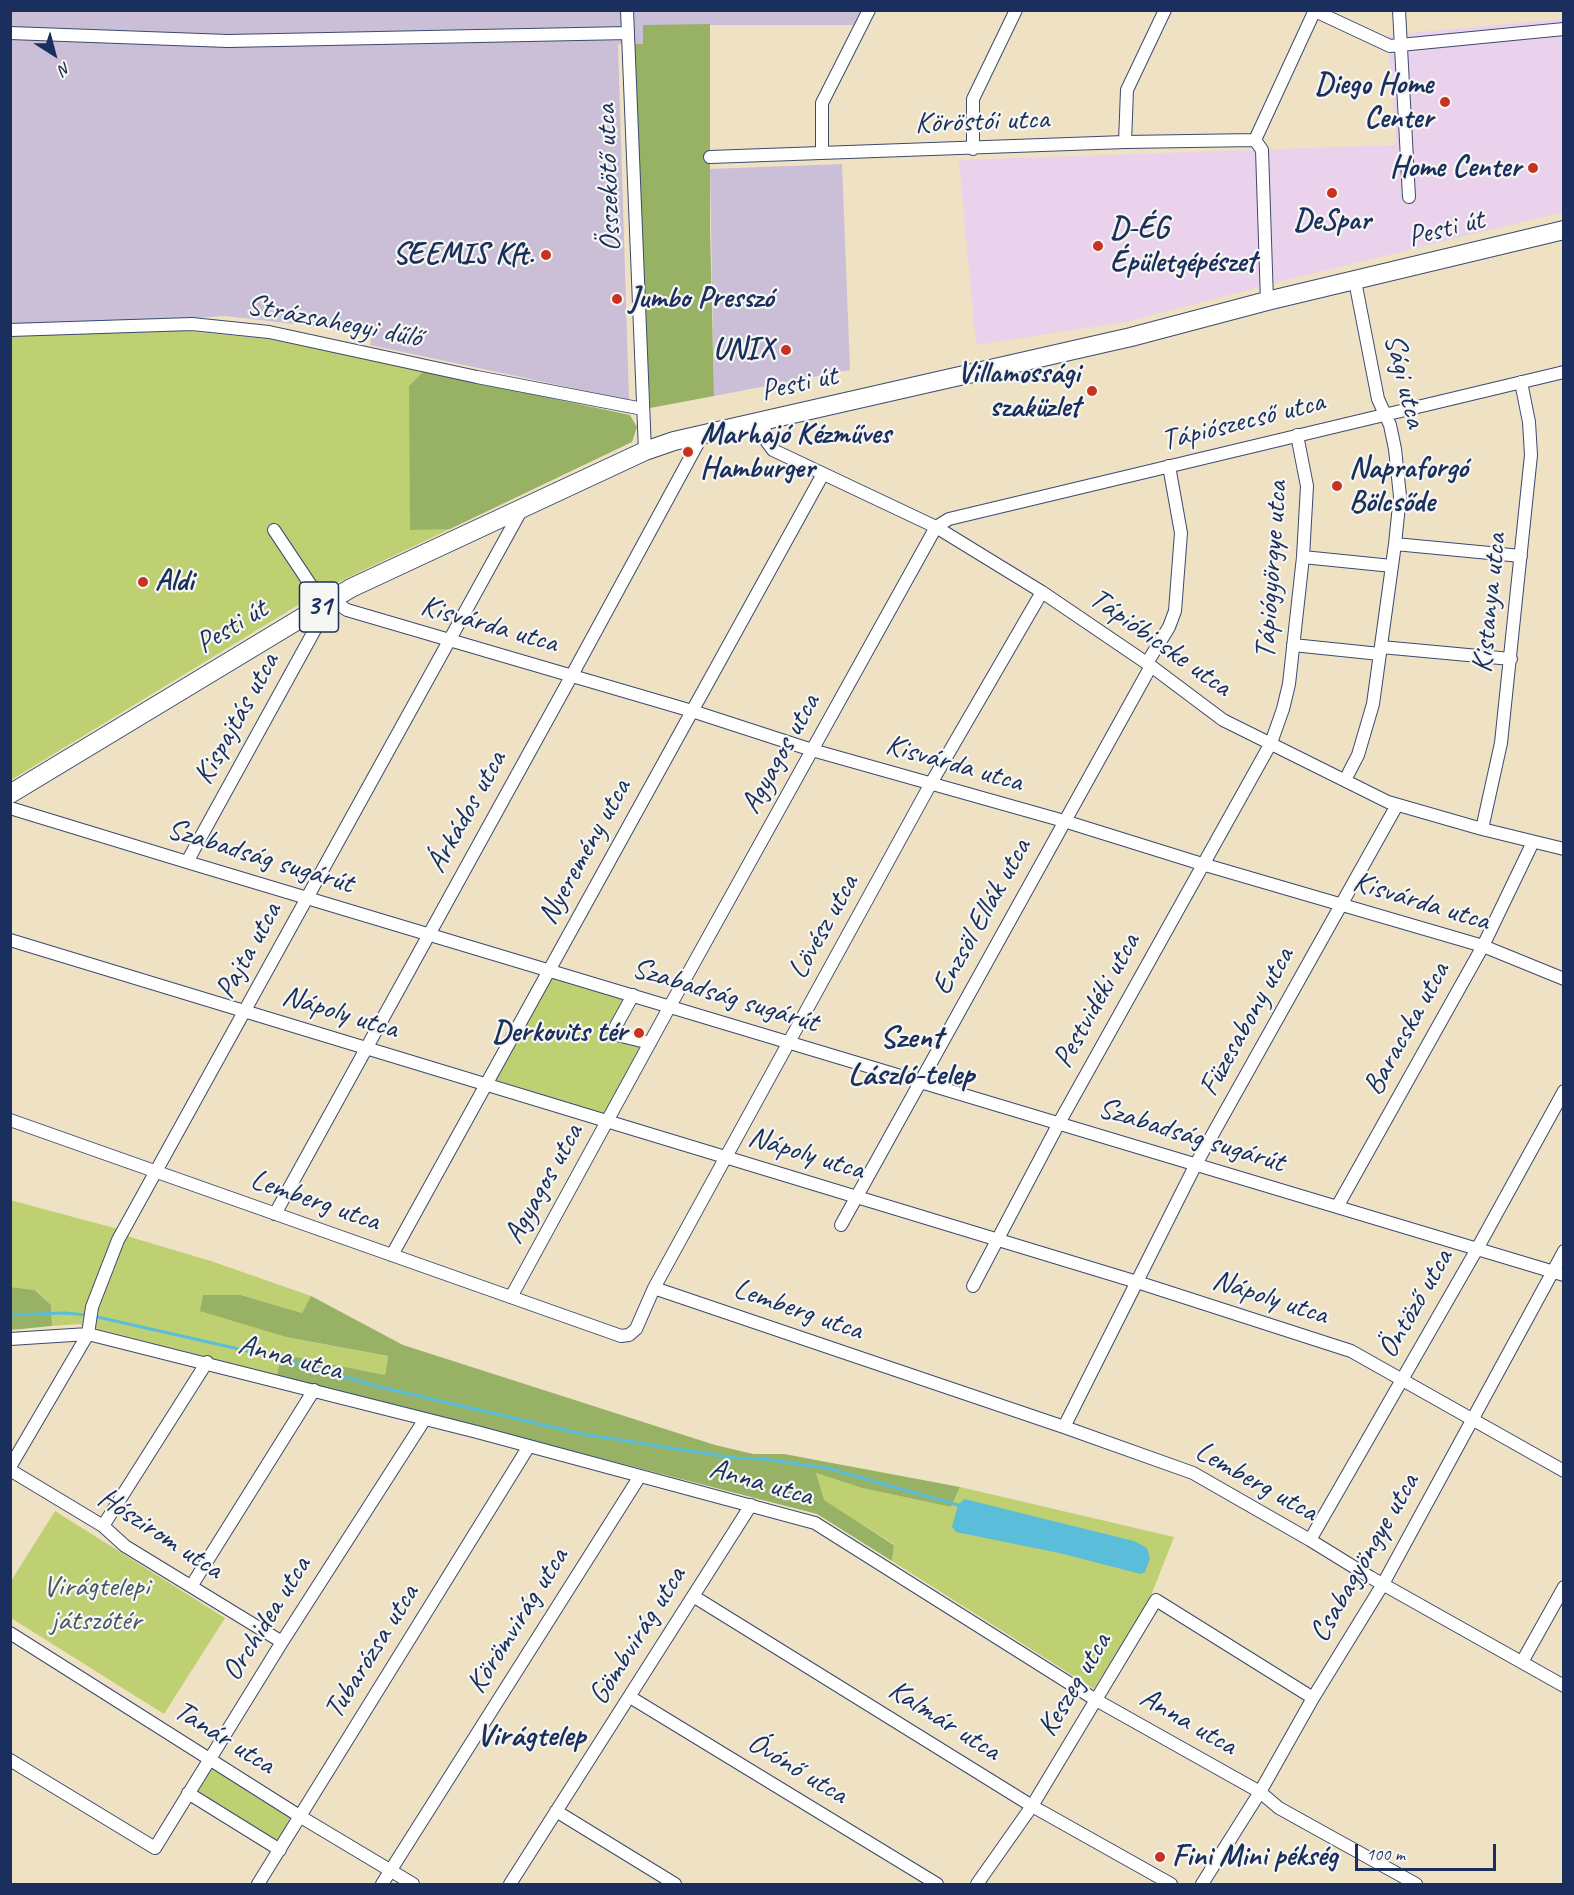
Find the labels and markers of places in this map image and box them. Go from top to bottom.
place label: Diego Home Center [1315,67,1433,138]
marker: Diego Home Center [1438,95,1452,109]
place label: Home Center [1390,150,1521,186]
marker: Home Center [1526,161,1540,175]
marker: DeSpar [1325,186,1339,200]
place label: DeSpar [1293,203,1371,239]
place label: D-ÉG Épületgépészet [1110,211,1256,282]
place label: SEEMIS Kft. [393,237,534,273]
marker: D-ÉG Épületgépészet [1091,239,1105,253]
marker: SEEMIS Kft. [539,248,553,262]
place label: Jumbo Presszó [629,281,773,317]
marker: Jumbo Presszó [610,292,624,306]
place label: UNIX [713,332,774,368]
marker: UNIX [779,343,793,357]
place label: Villamossági szaküzlet [957,356,1080,427]
marker: Villamossági szaküzlet [1085,384,1099,398]
place label: Marhajó Kézműves Hamburger [700,417,891,488]
marker: Marhajó Kézműves Hamburger [681,445,695,459]
place label: Napraforgó Bölcsőde [1349,451,1468,522]
marker: Napraforgó Bölcsőde [1330,479,1344,493]
place label: Aldi [155,564,194,600]
marker: Aldi [136,575,150,589]
place label: Derkovits tér [492,1015,627,1051]
marker: Derkovits tér [632,1026,646,1040]
place label: Fini Mini pékség [1172,1839,1338,1875]
marker: Fini Mini pékség [1153,1850,1167,1864]

